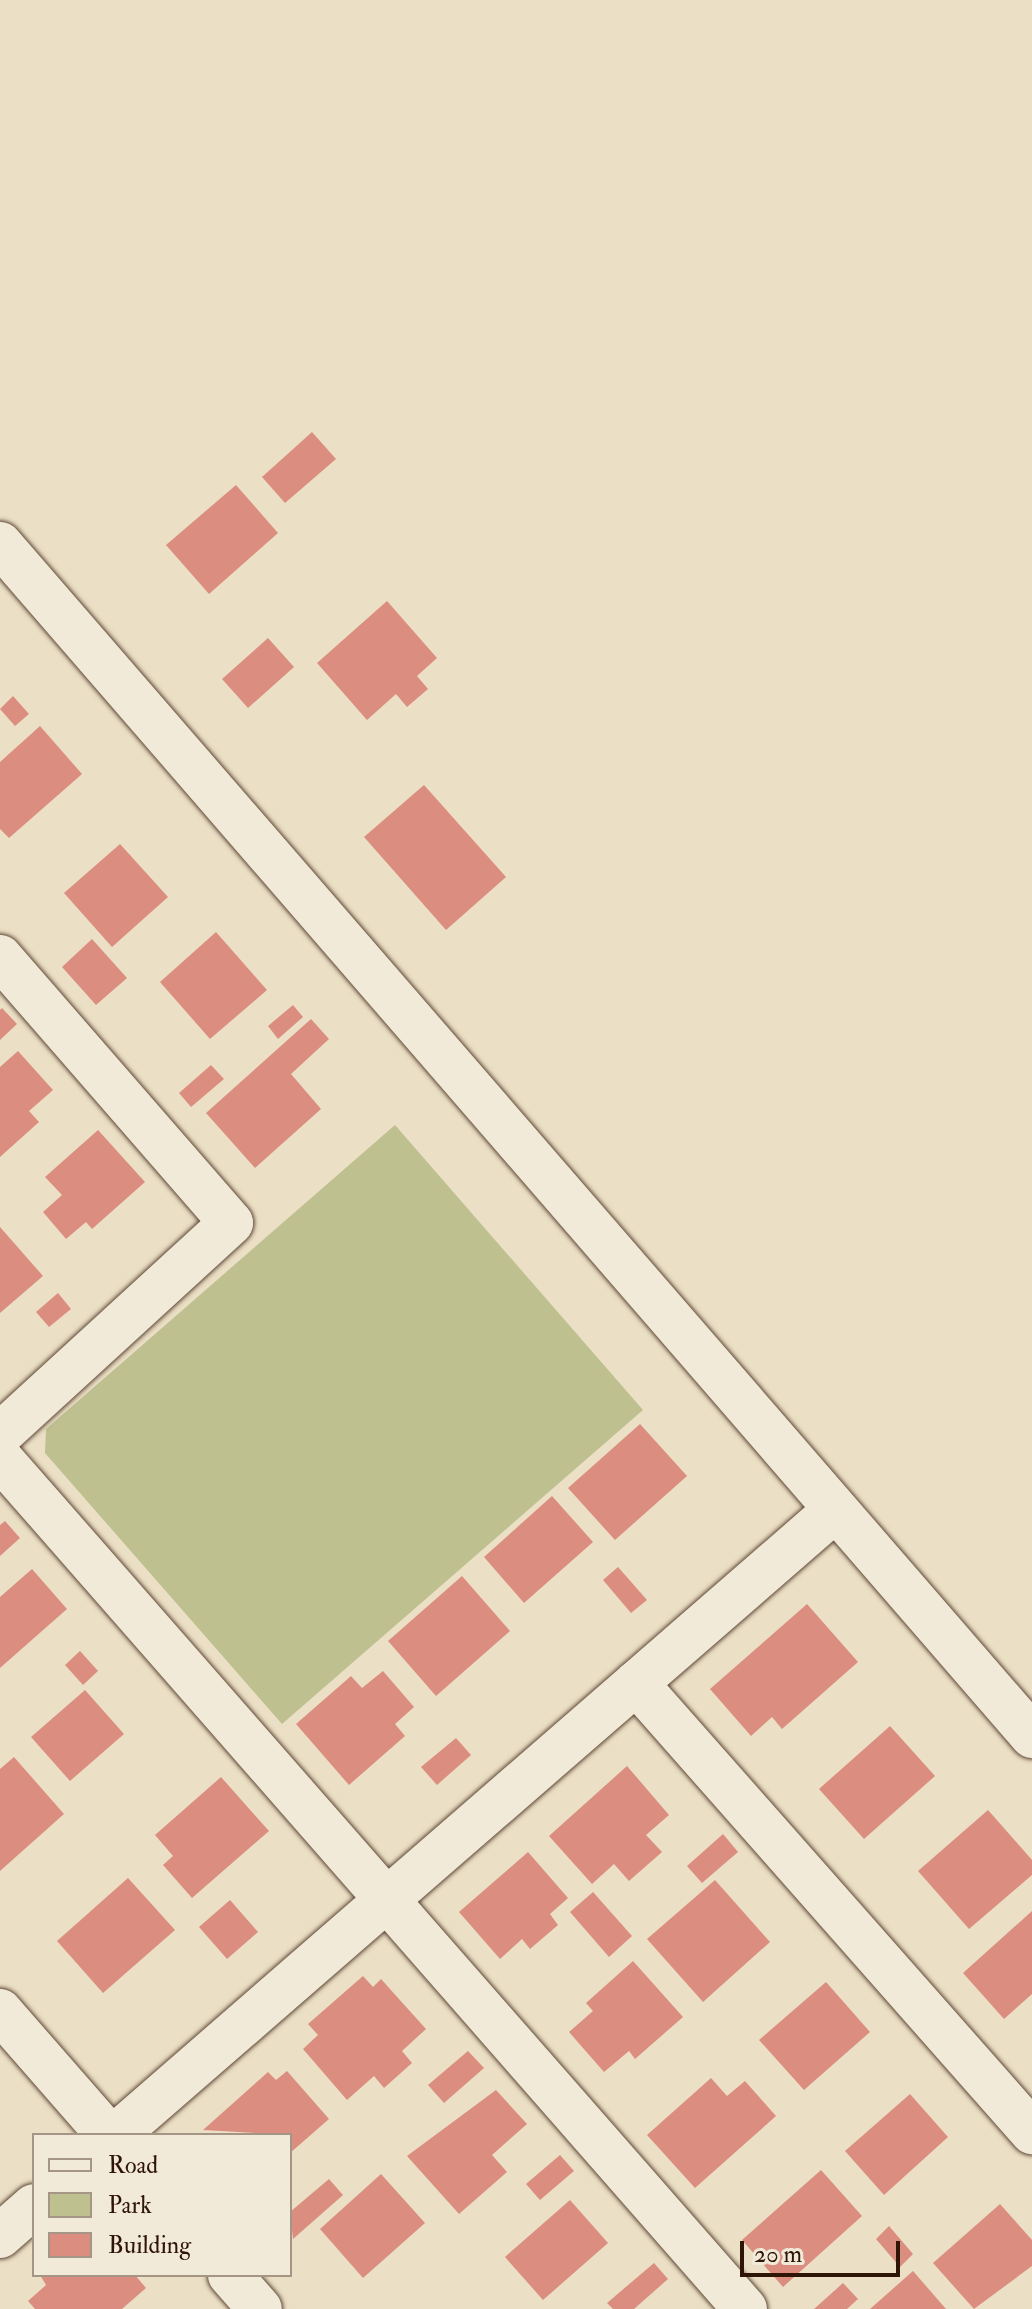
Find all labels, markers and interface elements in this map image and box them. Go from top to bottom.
legend [32,2133,292,2277]
text: Road [108,2150,158,2181]
text: Park [108,2190,152,2221]
scale bar [744,2225,904,2275]
text: Building [108,2230,191,2261]
text: 20 m [754,2239,802,2270]

